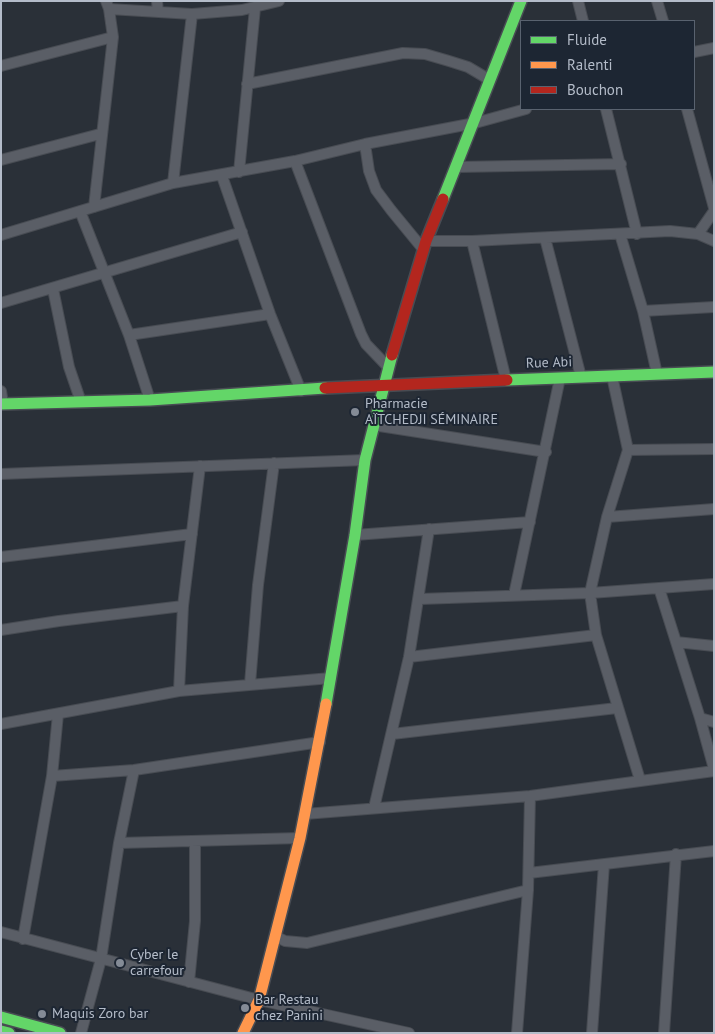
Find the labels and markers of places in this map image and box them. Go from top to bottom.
place label: Pharmacie AÏTCHEDJI SÉMINAIRE [365,396,498,428]
marker: Pharmacie AÏTCHEDJI SÉMINAIRE [349,406,361,418]
place label: Cyber le carrefour [130,947,184,980]
marker: Cyber le carrefour [114,957,126,969]
place label: Bar Restau chez Panini [255,992,323,1024]
marker: Bar Restau chez Panini [239,1002,251,1014]
place label: Maquis Zoro bar [52,1006,148,1022]
marker: Maquis Zoro bar [36,1008,48,1020]

